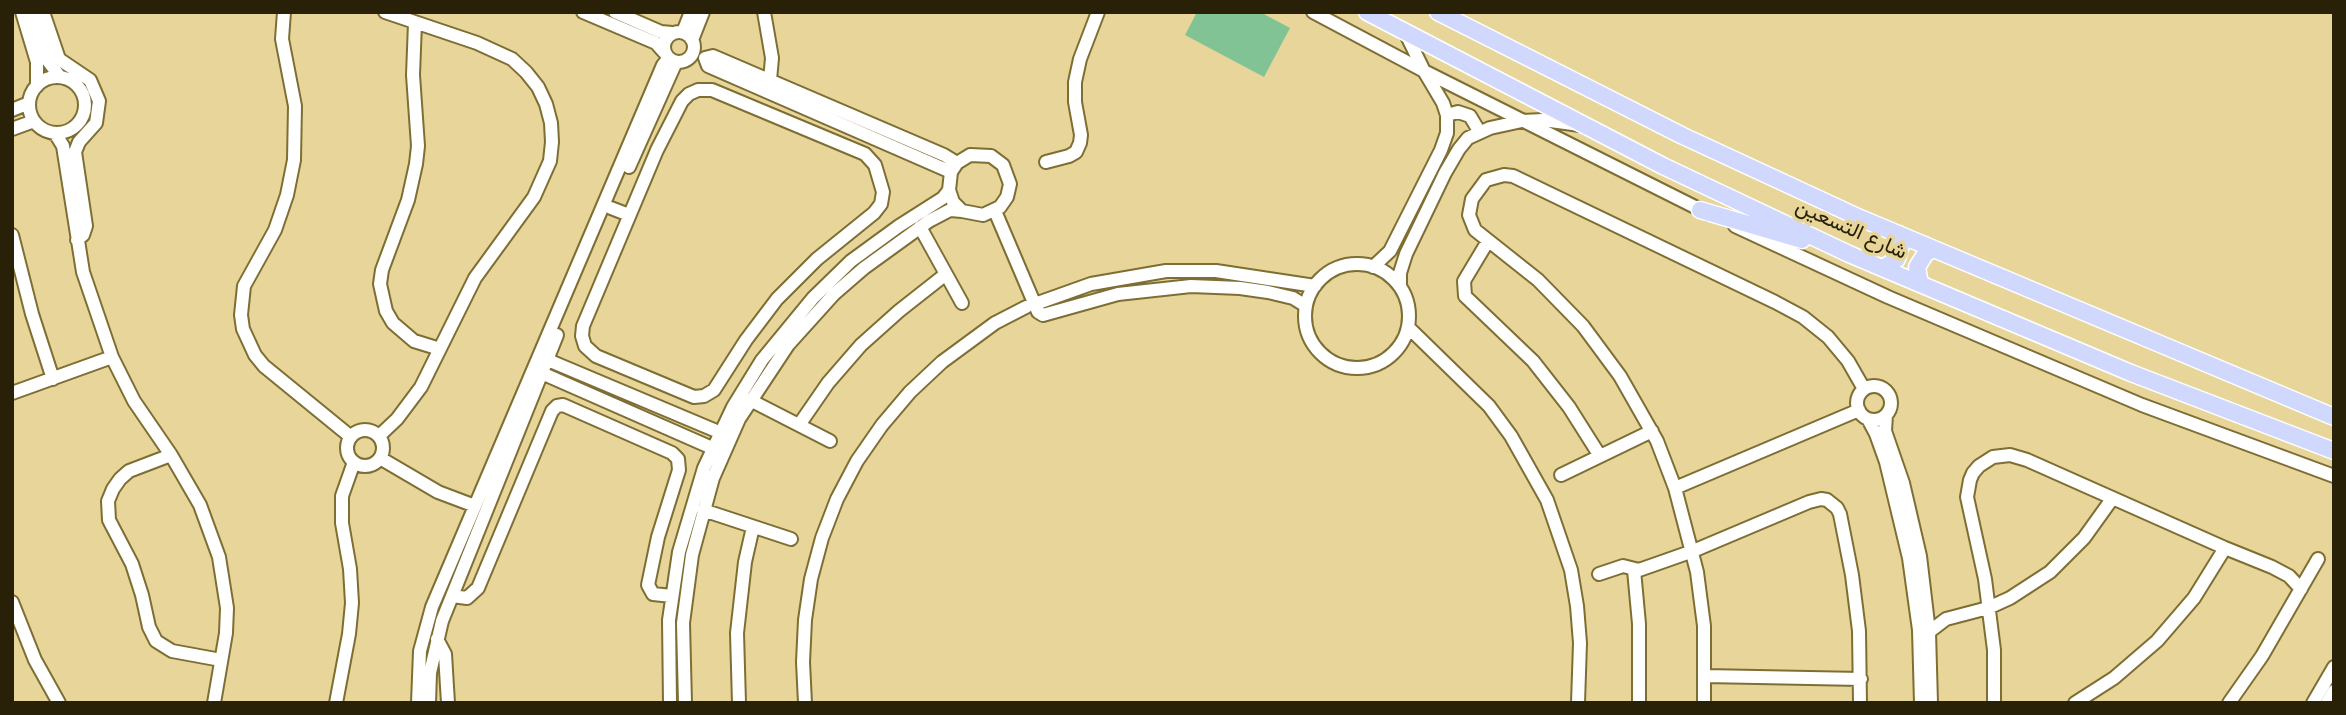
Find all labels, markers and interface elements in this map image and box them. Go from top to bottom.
street label: شارع التسعين [1791,194,1911,266]

